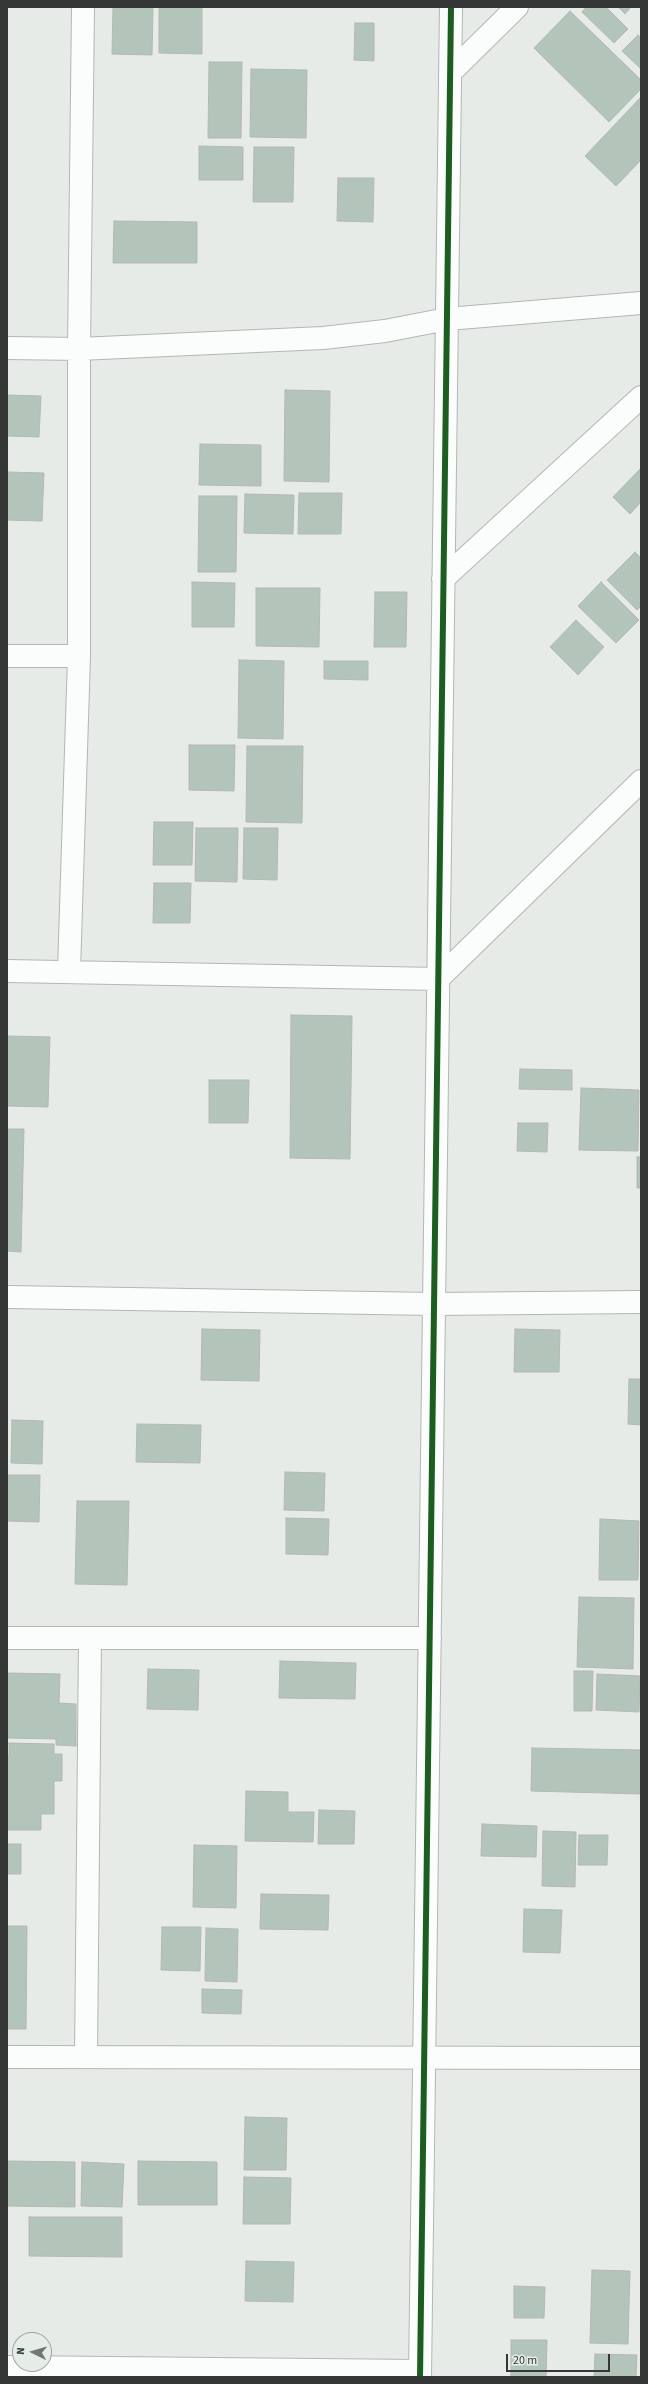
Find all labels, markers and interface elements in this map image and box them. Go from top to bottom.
north arrow [12,2332,52,2372]
scale bar [508,2346,612,2372]
text: N [13,2347,28,2355]
text: 20 m [513,2352,537,2369]

